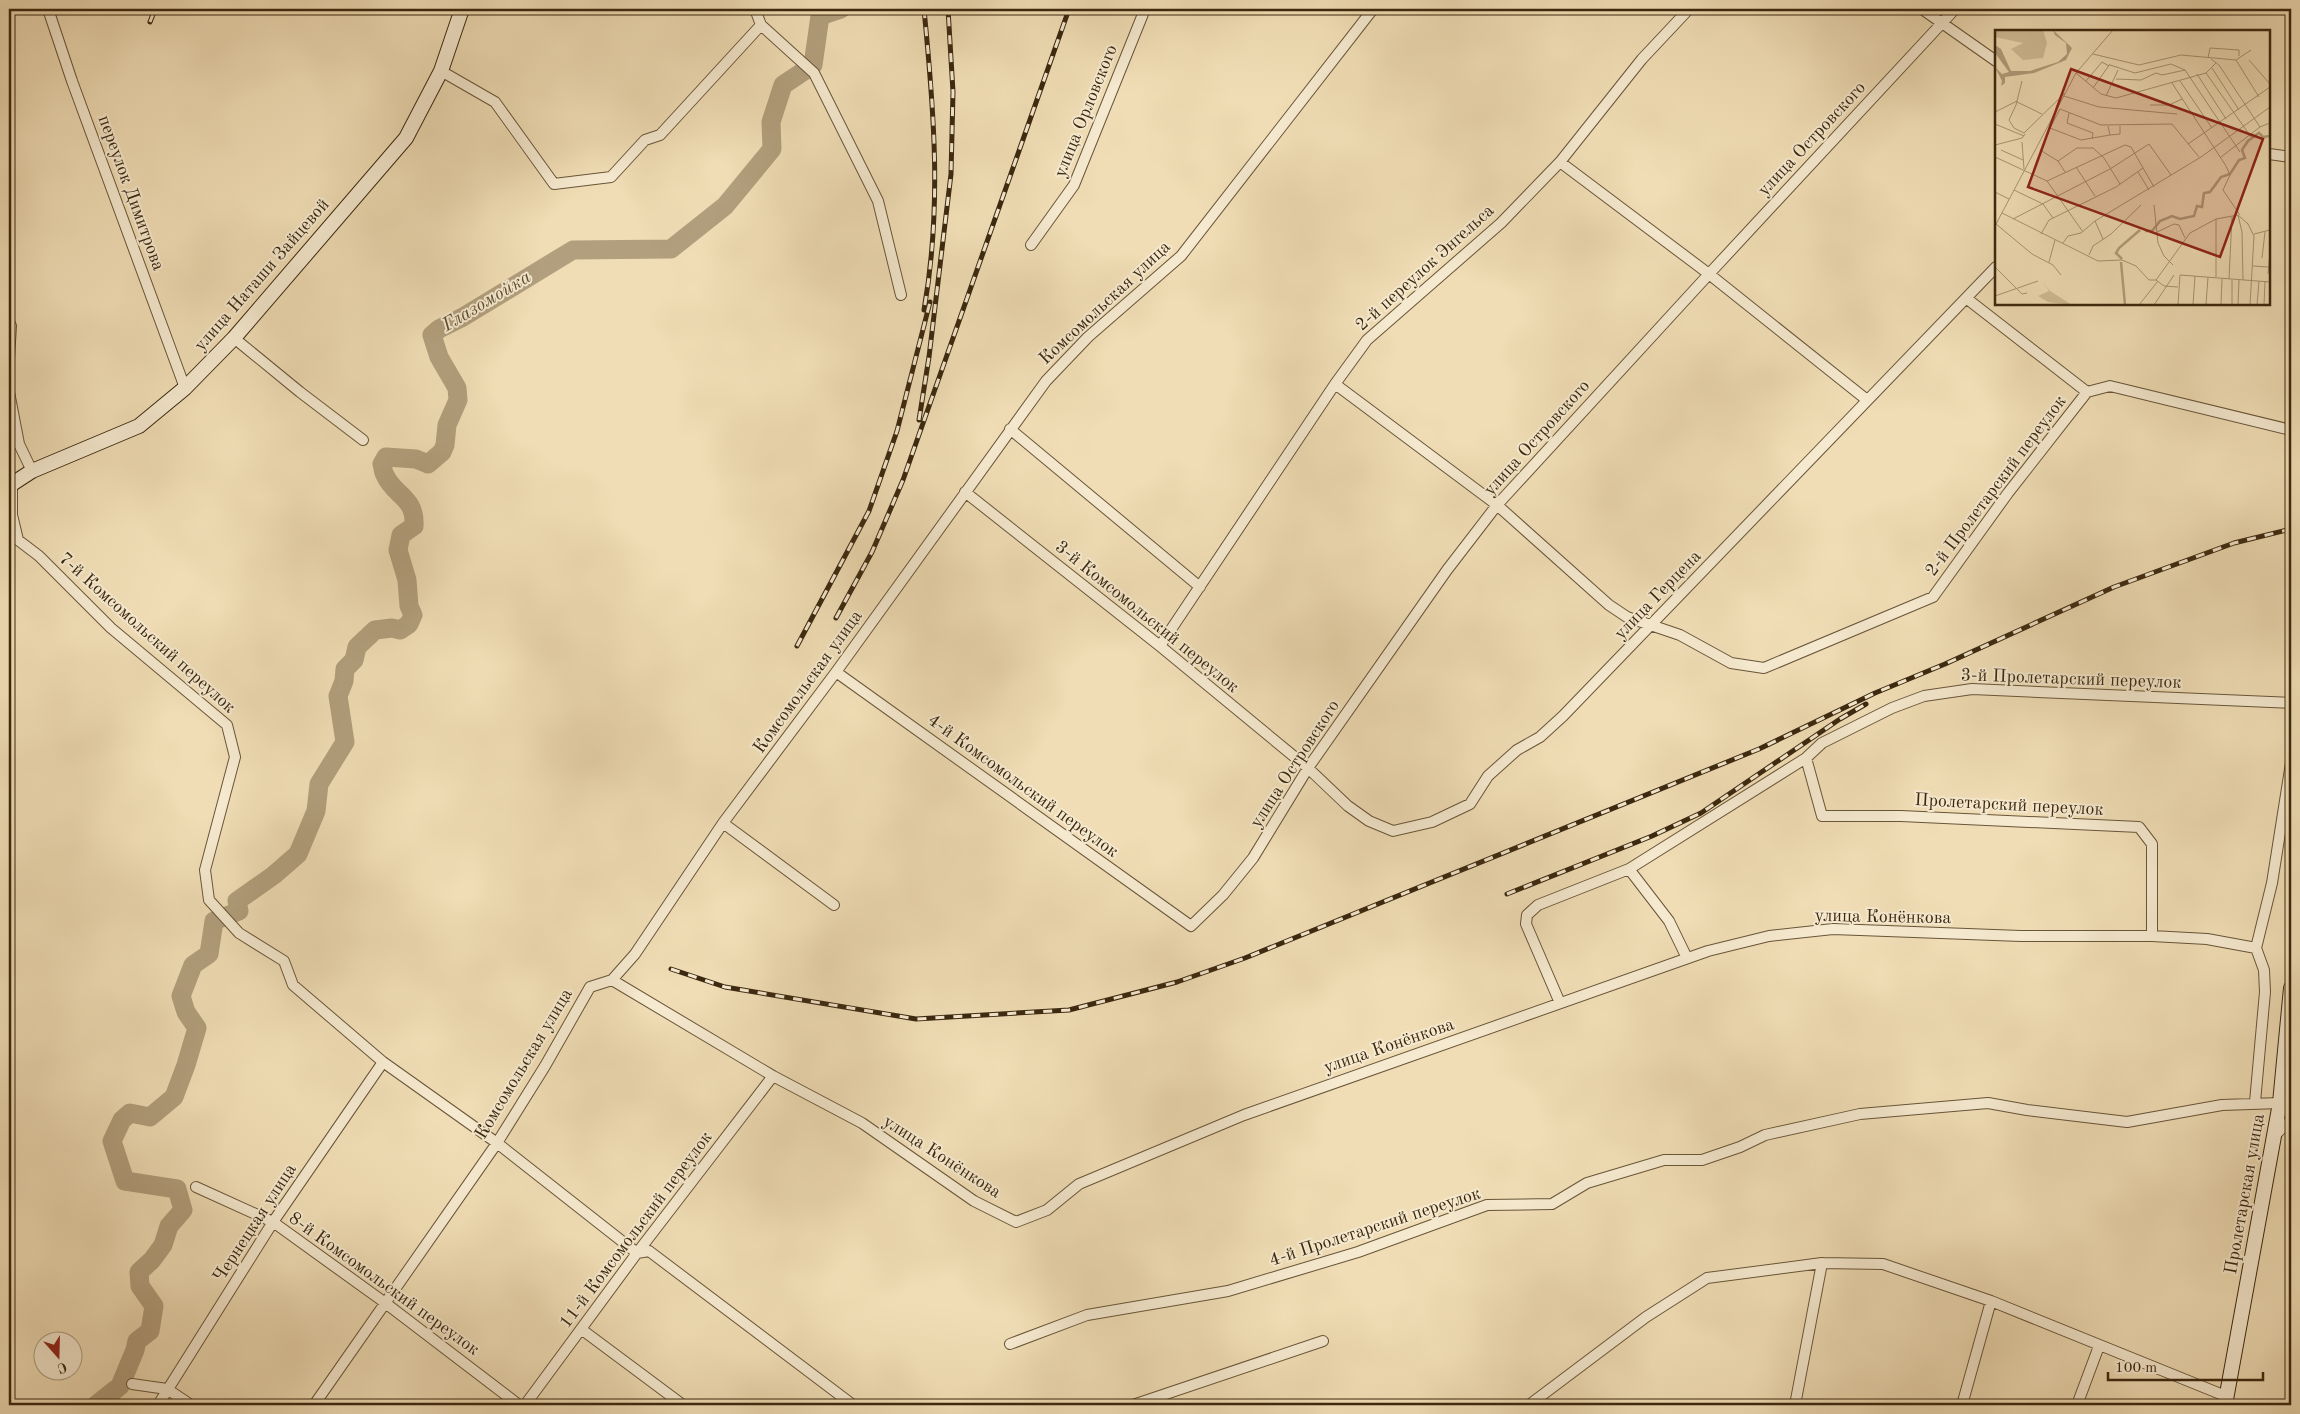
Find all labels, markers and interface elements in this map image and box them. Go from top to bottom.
inset map [1995,30,2270,305]
street label: улица Орловского [1051,42,1121,180]
street label: улица Островского [1755,78,1869,199]
street label: переулок Димитрова [95,113,167,273]
street label: улица Наташи Зайцевой [191,195,333,355]
street label: 2-й переулок Энгельса [1352,201,1498,335]
street label: Комсомольская улица [1036,238,1174,368]
water label: Глазомойка [438,268,535,336]
street label: улица Островского [1481,377,1593,499]
street label: 2-й Пролетарский переулок [1922,392,2070,580]
street label: 3-й Комсомольский переулок [1052,538,1242,696]
street label: улица Герцена [1611,547,1705,643]
street label: 7-й Комсомольский переулок [55,549,239,717]
street label: Комсомольская улица [750,607,866,757]
street label: 3-й Пролетарский переулок [1960,666,2182,692]
street label: улица Островского [1247,697,1343,831]
street label: 4-й Комсомольский переулок [925,711,1121,861]
street label: Пролетарский переулок [1914,791,2104,819]
street label: улица Конёнкова [1815,907,1952,927]
street label: Комсомольская улица [472,985,576,1142]
street label: улица Конёнкова [1321,1015,1457,1077]
street label: улица Конёнкова [880,1112,1004,1202]
street label: Пролетарская улица [2222,1112,2268,1276]
street label: 11-й Комсомольский переулок [556,1128,716,1332]
street label: Чернецкая улица [210,1160,300,1285]
street label: 4-й Пролетарский переулок [1267,1184,1483,1270]
street label: 8-й Комсомольский переулок [286,1209,482,1359]
north arrow [32,1332,82,1382]
scale bar [2108,1349,2262,1381]
text: С [55,1359,69,1375]
text: 100 m [2115,1361,2157,1376]

